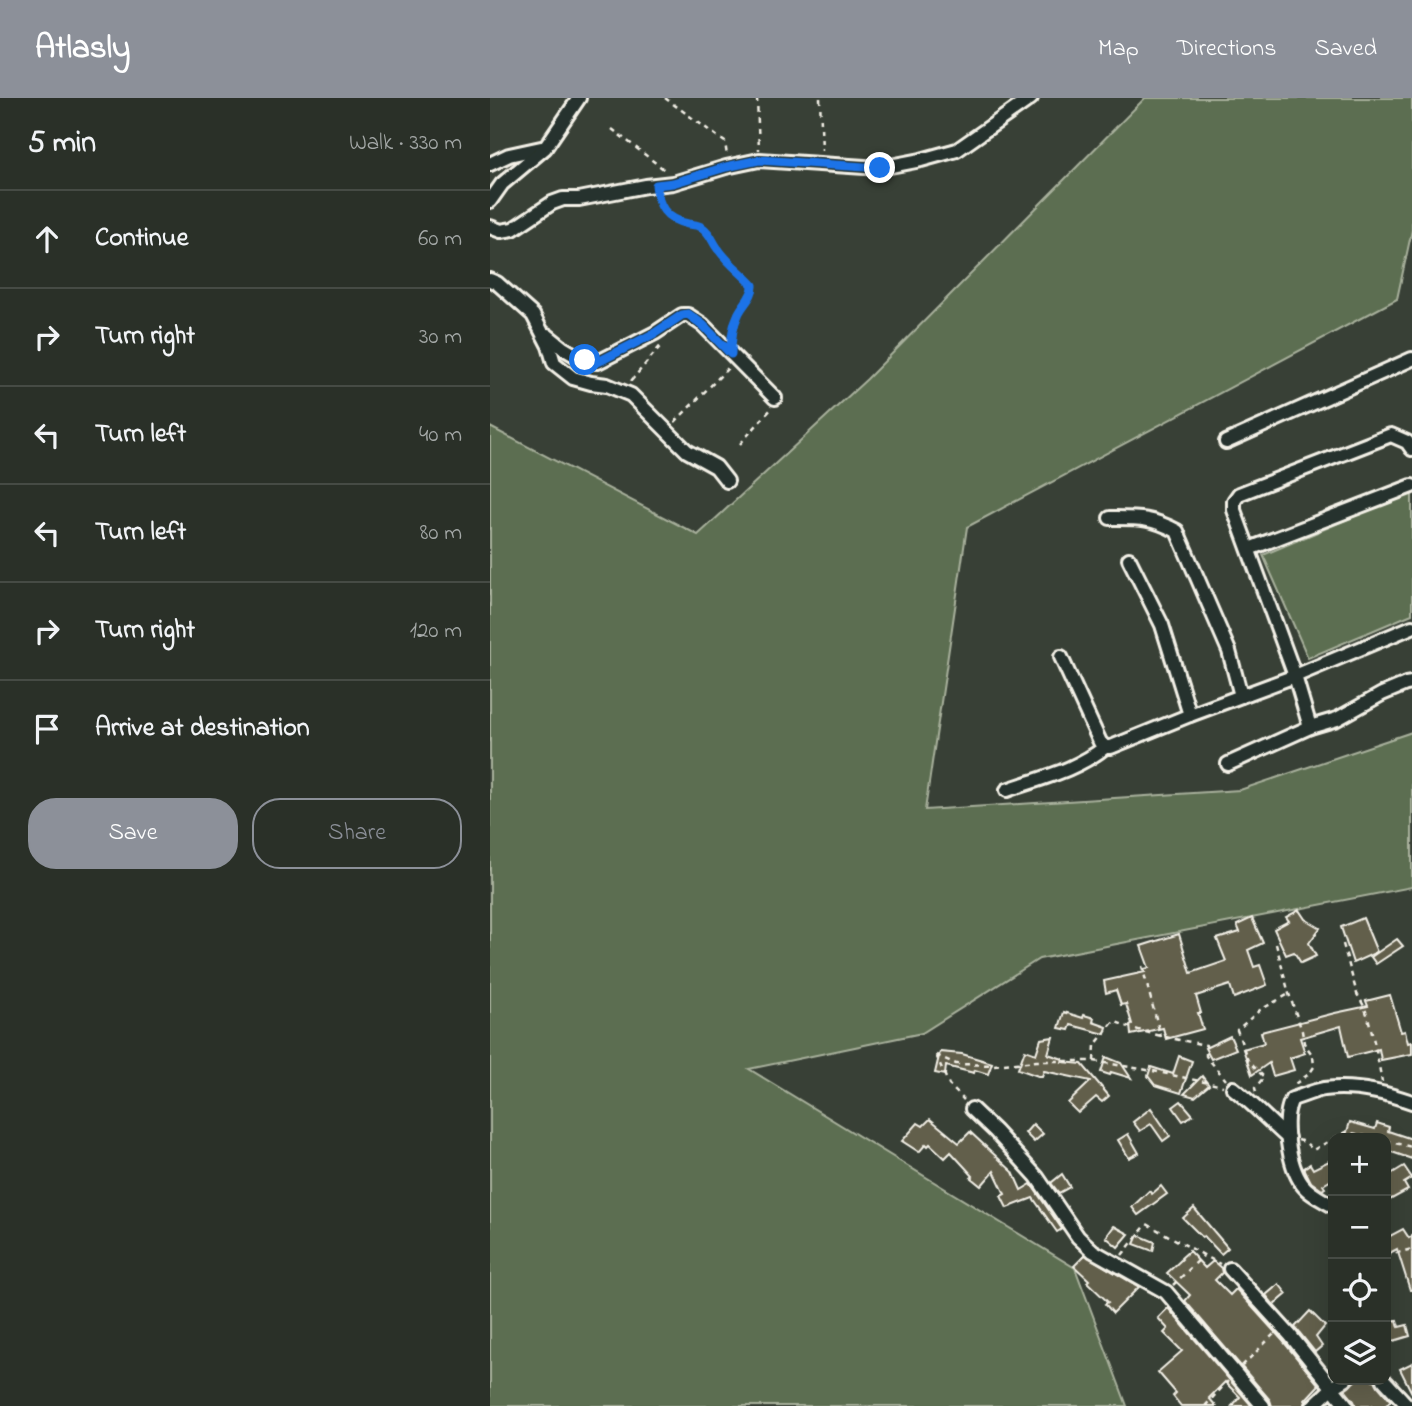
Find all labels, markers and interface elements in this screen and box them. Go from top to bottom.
text: Atlasly [35,25,130,73]
text: Map [1098,32,1139,67]
text: Directions [1177,32,1276,67]
text: Saved [1314,32,1377,67]
text: 5 min [28,122,96,166]
text: Walk · 330 m [349,127,462,160]
route end [864,152,895,183]
icon: ahead [28,220,66,258]
text: Continue [95,220,188,258]
text: 60 m [418,223,462,256]
icon: right [28,318,66,356]
text: Turn right [95,318,195,356]
text: 30 m [419,321,462,354]
route start [569,344,600,375]
icon: left [28,416,66,454]
text: Turn left [95,416,186,454]
text: 40 m [419,419,462,452]
icon: left [28,514,66,552]
text: Turn left [95,514,186,552]
text: 80 m [420,517,462,550]
icon: right [28,612,66,650]
text: Turn right [95,612,195,650]
text: 120 m [410,615,462,648]
icon: arrive [28,710,66,748]
text: Arrive at destination [95,710,310,748]
button: Save [28,798,238,869]
button: Share [252,798,462,869]
map controls [1328,1133,1391,1385]
button: + [1328,1133,1391,1196]
button: − [1328,1196,1391,1259]
button: locate [1328,1259,1391,1322]
button: layers [1328,1322,1391,1385]

